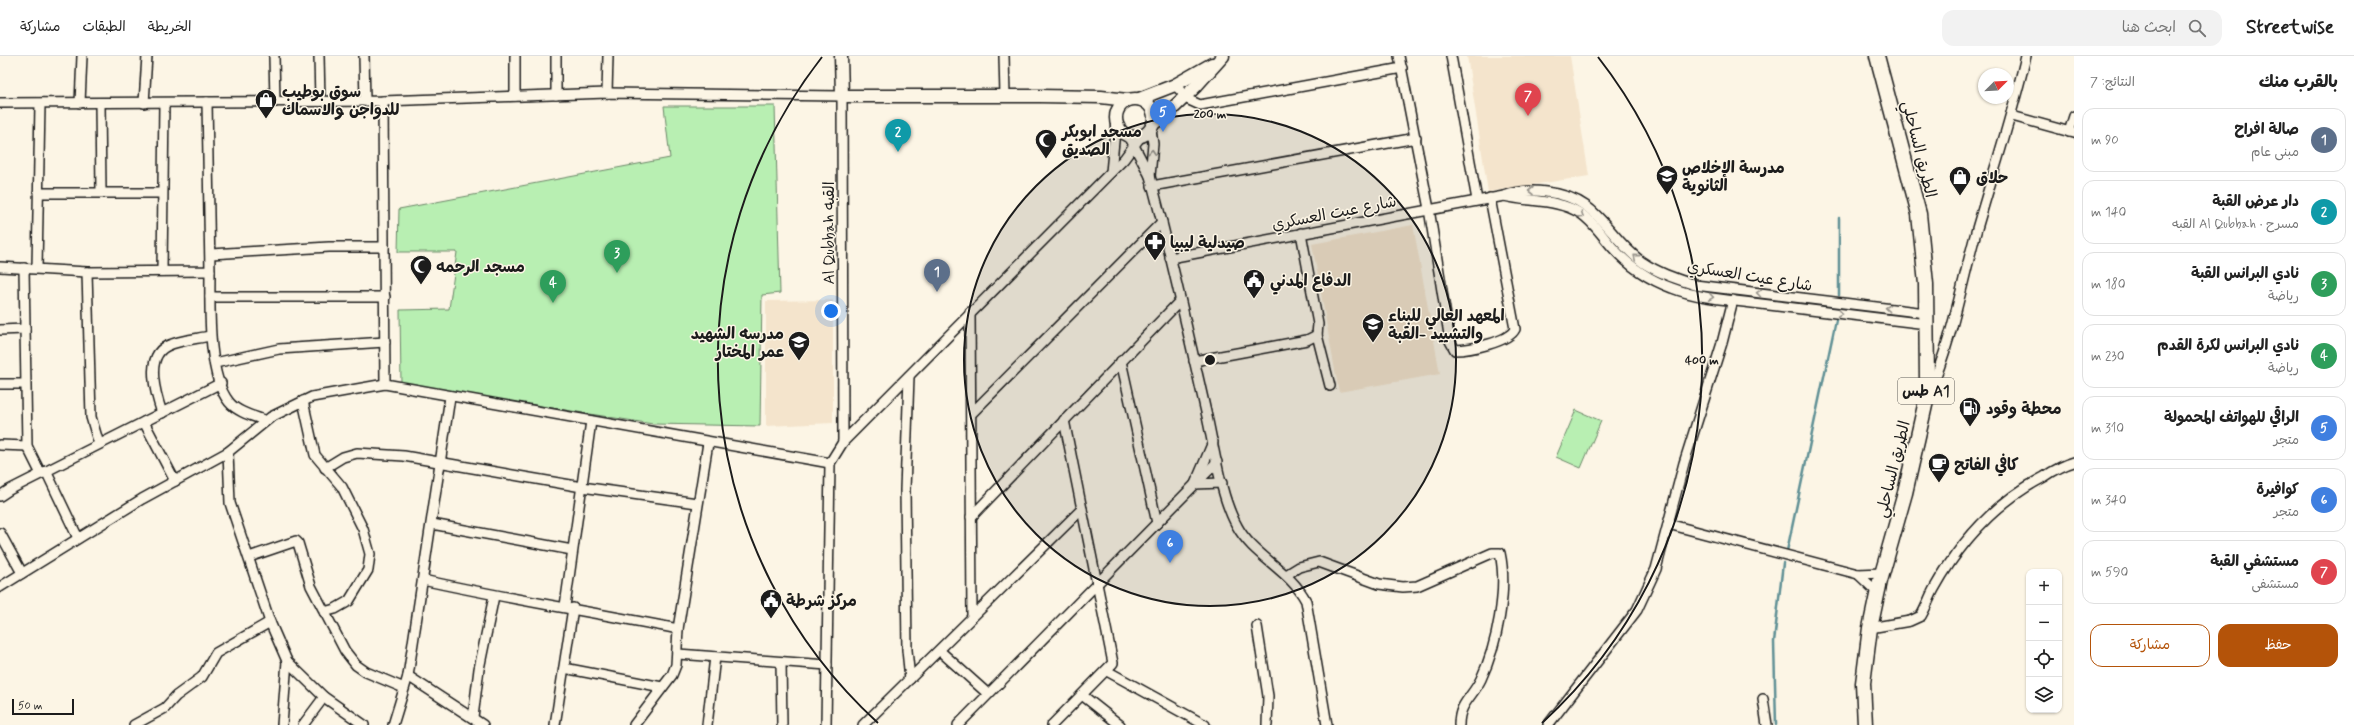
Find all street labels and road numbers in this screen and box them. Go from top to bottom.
street label: الطريق الساحلي [1893,99,1941,201]
street label: Al Qubbah القبه [819,181,840,285]
street label: شارع عيت العسكري [1270,191,1398,236]
street label: شارع عيت العسكري [1686,256,1814,297]
road number: طس A1 [1898,378,1954,404]
street label: الطريق الساحلي [1871,419,1919,521]

